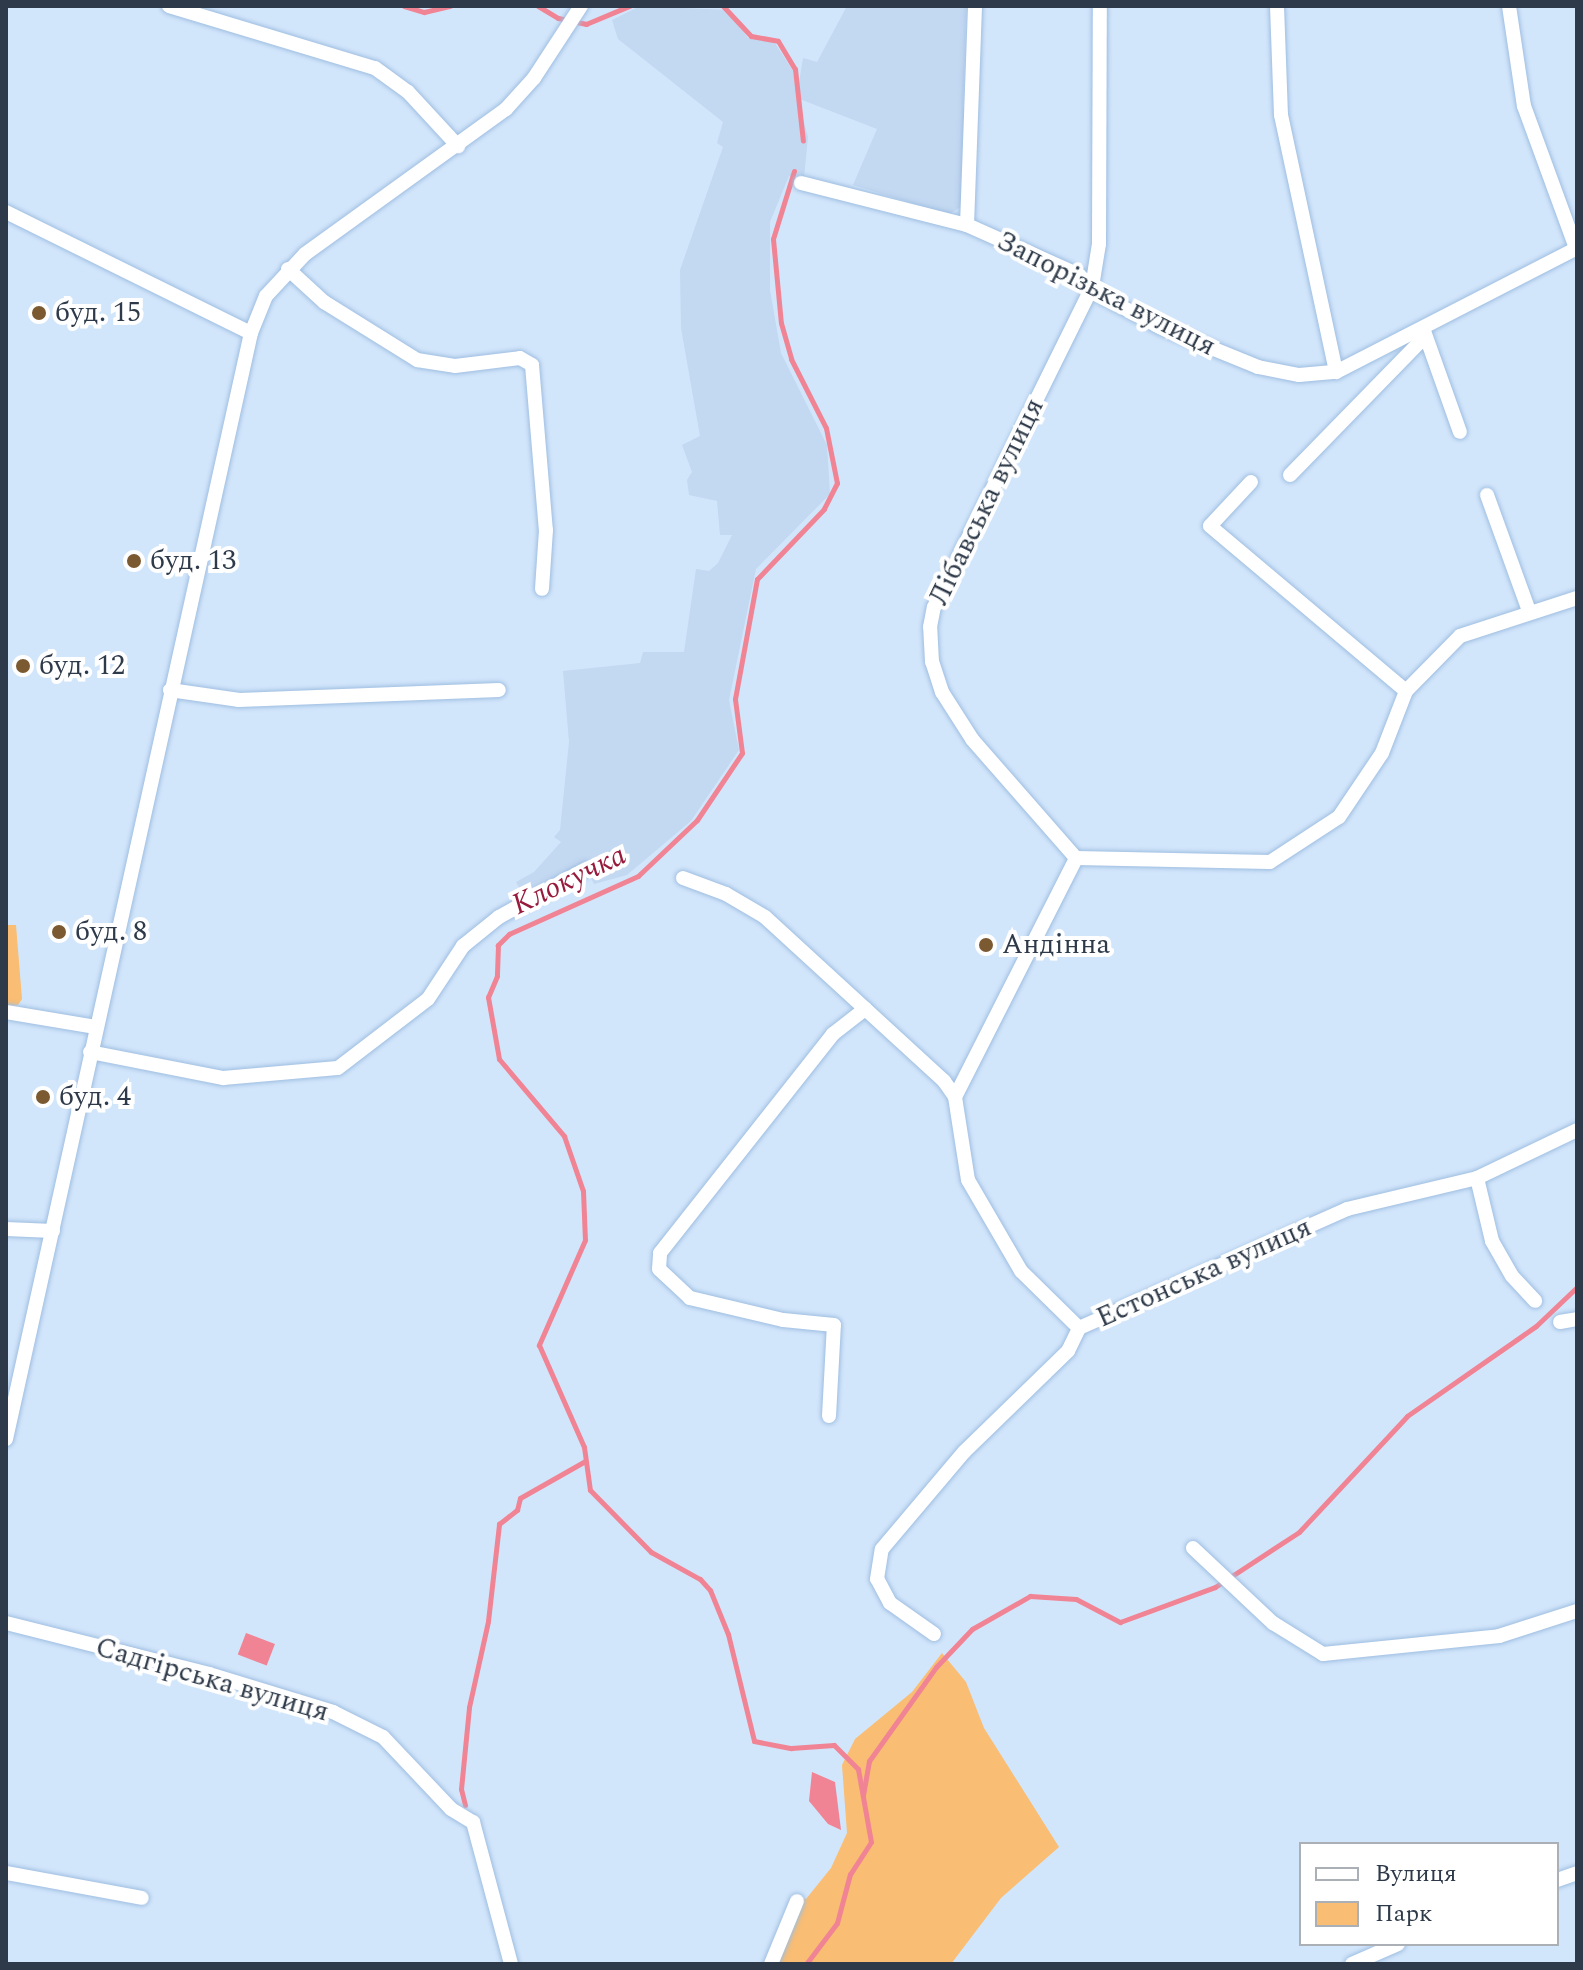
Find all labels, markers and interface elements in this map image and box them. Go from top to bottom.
street label: Запорізька вулиця [991,224,1221,364]
place label: буд. 15 [55,296,141,330]
marker: буд. 15 [30,304,48,322]
street label: Лібавська вулиця [922,393,1052,611]
place label: буд. 13 [150,544,236,578]
marker: буд. 13 [125,552,143,570]
place label: буд. 12 [39,649,125,683]
marker: буд. 12 [14,657,32,675]
water label: Клокучка [506,837,632,923]
place label: буд. 8 [75,915,147,949]
marker: буд. 8 [50,923,68,941]
place label: Андінна [1002,928,1110,962]
marker: Андінна [977,936,995,954]
place label: буд. 4 [59,1080,131,1114]
marker: буд. 4 [34,1088,52,1106]
street label: Естонська вулиця [1091,1211,1317,1335]
street label: Садгірська вулиця [92,1631,332,1729]
legend [1299,1842,1559,1946]
text: Вулиця [1375,1856,1457,1892]
text: Парк [1375,1896,1432,1932]

